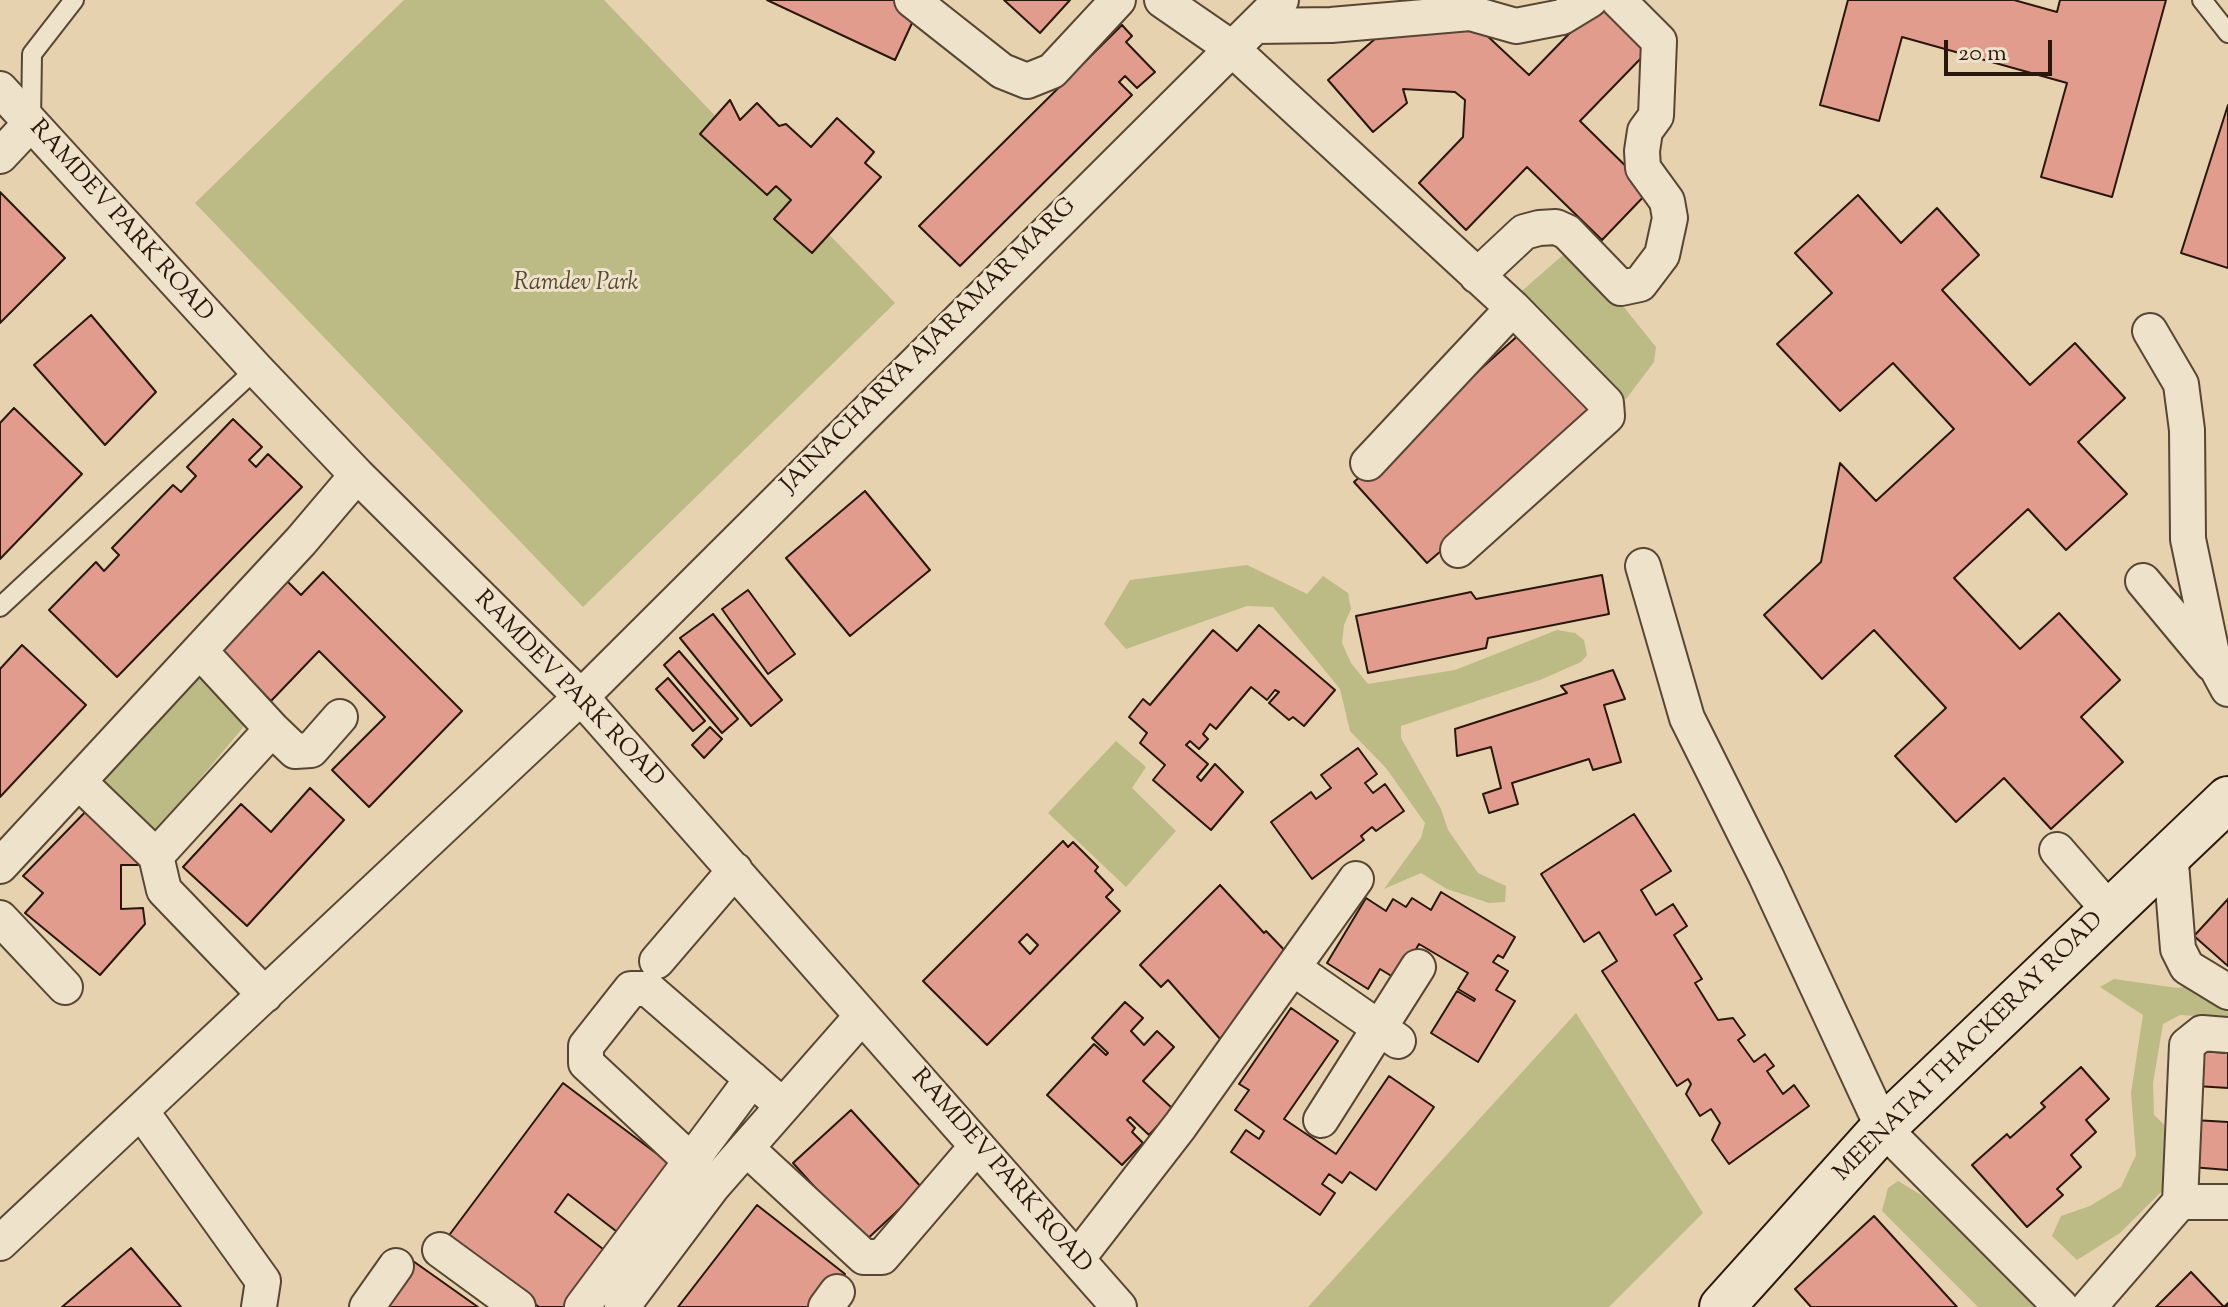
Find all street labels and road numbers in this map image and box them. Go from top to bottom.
street label: RAMDEV PARK ROAD [22,115,218,329]
street label: JAINACHARYA AJARAMAR MARG [776,193,1084,501]
street label: RAMDEV PARK ROAD [467,586,669,794]
street label: MEENATAI THACKERAY ROAD [1829,907,2111,1189]
street label: RAMDEV PARK ROAD [903,1064,1097,1280]

